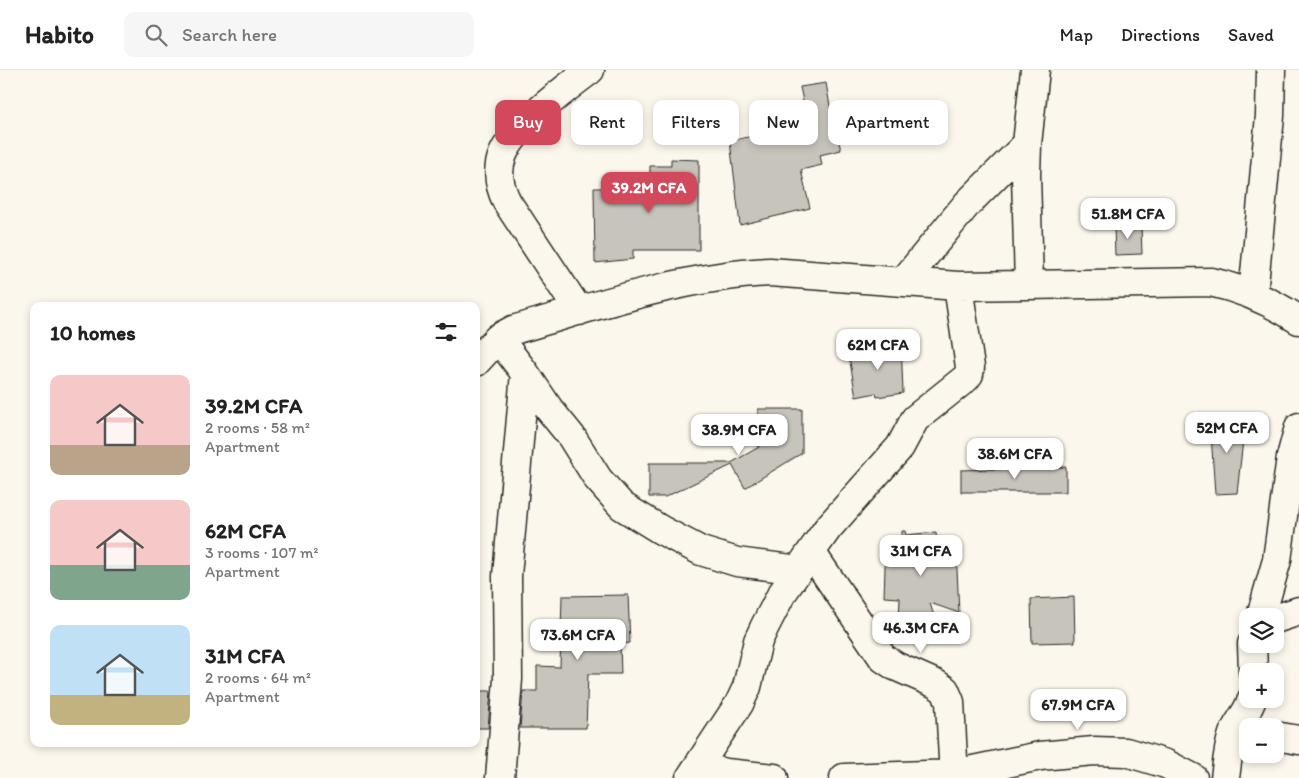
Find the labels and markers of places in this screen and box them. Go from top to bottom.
pin: 39.2M CFA [592,172,706,214]
pin: 51.8M CFA [1071,198,1185,240]
pin: 62M CFA [832,328,924,371]
pin: 52M CFA [1181,412,1273,454]
pin: 38.9M CFA [682,414,796,456]
pin: 38.6M CFA [958,438,1072,480]
pin: 31M CFA [875,534,967,577]
pin: 46.3M CFA [864,612,978,654]
pin: 73.6M CFA [521,618,635,661]
pin: 67.9M CFA [1021,688,1135,731]

